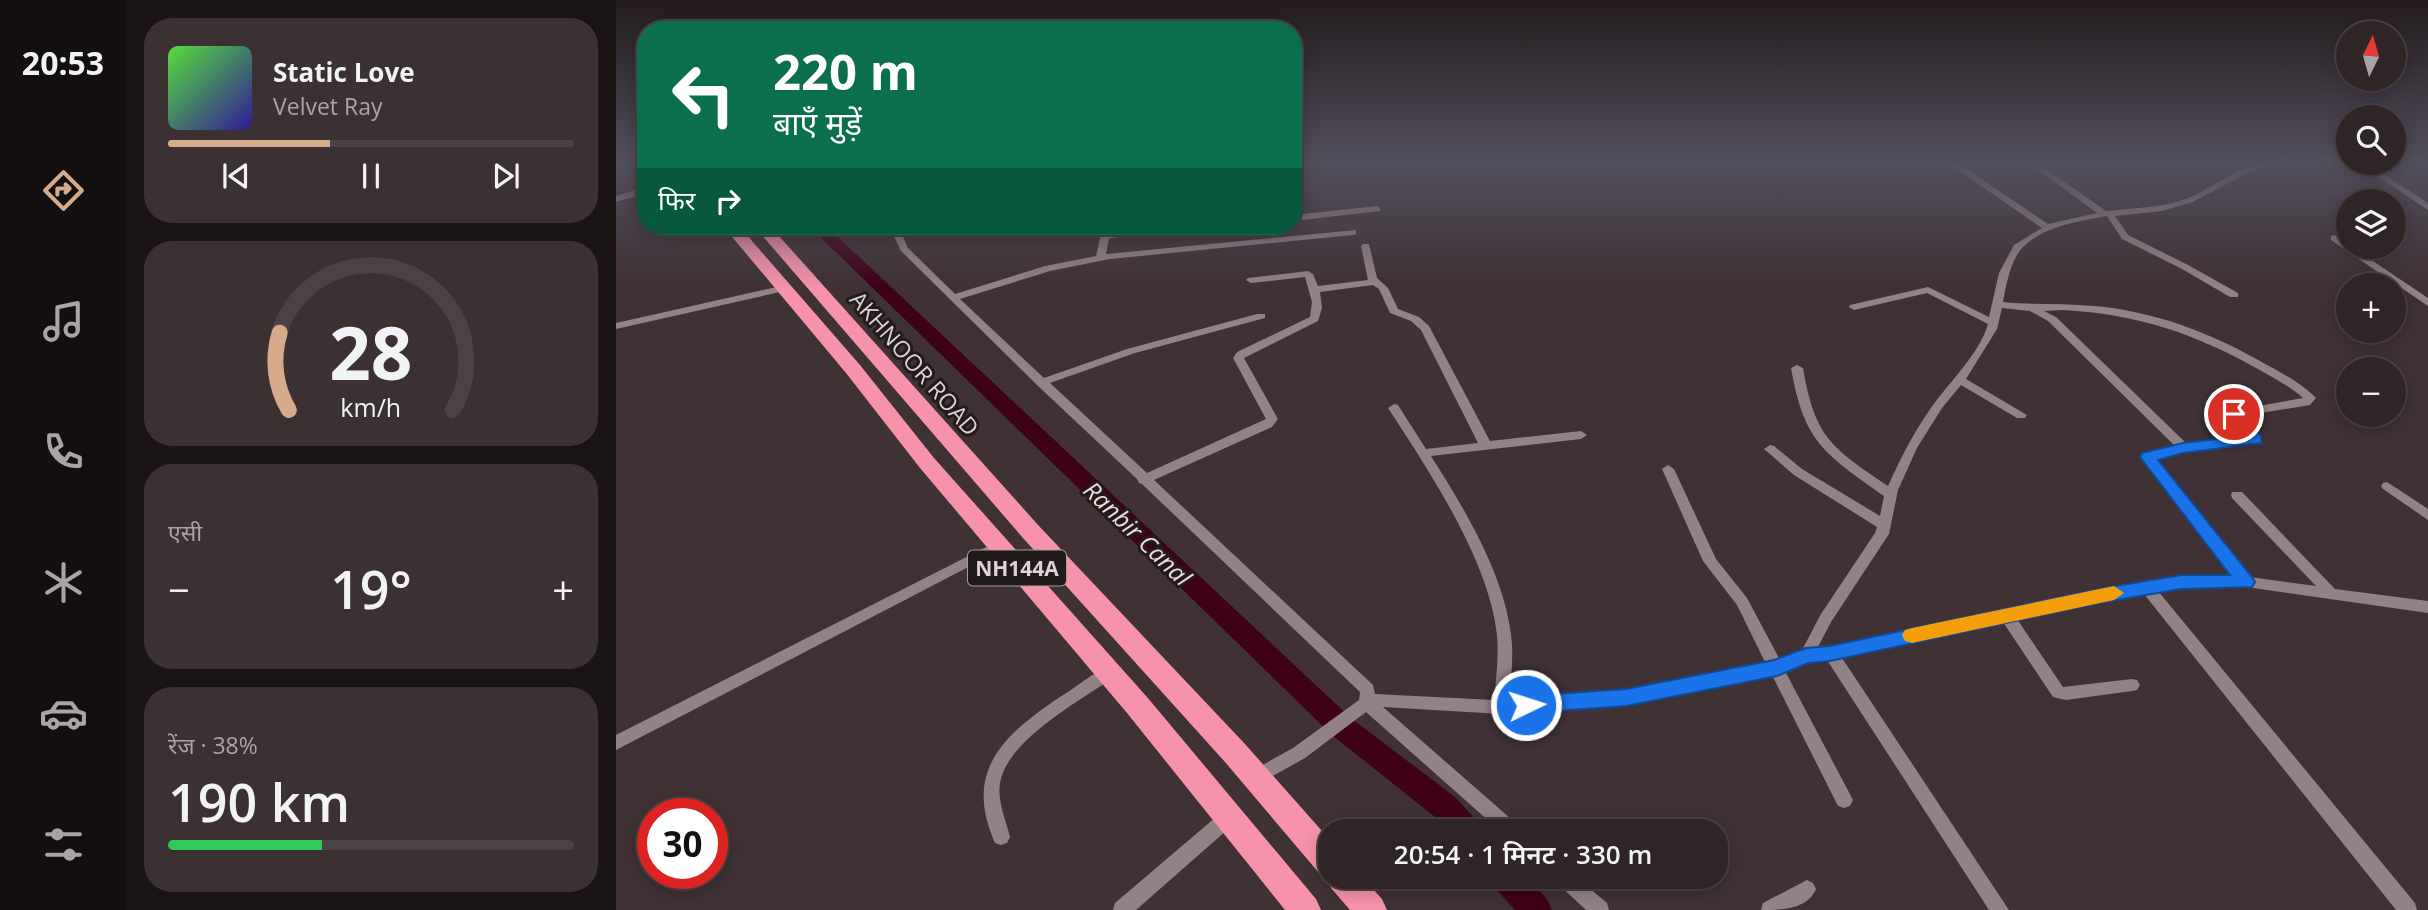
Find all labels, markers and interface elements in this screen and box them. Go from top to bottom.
north arrow [2336,21,2406,91]
map controls [2336,21,2406,427]
text: 220 m [773,38,918,104]
text: 20:53 [22,41,104,84]
icon: left [658,49,749,140]
text: Static Love [273,54,415,90]
text: Velvet Ray [273,90,383,122]
text: बाएँ मुड़ें [773,101,862,144]
button: search [2336,105,2406,175]
icon: previous [217,157,255,195]
icon: pause [352,157,390,195]
icon: next [487,157,525,195]
icon: directions [39,166,88,215]
text: फिर [658,182,695,218]
icon: right [709,182,747,220]
button: layers [2336,189,2406,259]
button: + [2336,273,2406,343]
street label: AKHNOOR ROAD [843,284,987,442]
icon: music [39,297,88,346]
text: 28 [329,302,413,401]
button: − [2336,357,2406,427]
pin [2204,384,2264,444]
text: km/h [341,389,401,423]
icon: arrive [2215,395,2253,433]
icon: phone [39,427,88,476]
water label: Ranbir Canal [1077,473,1200,593]
text: एसी [168,516,202,548]
road number: NH144A [968,550,1066,586]
text: 19° [330,553,412,624]
icon: climate [39,558,88,607]
text: − [168,563,190,615]
text: + [552,563,574,615]
position arrow [1489,668,1563,742]
icon: car [39,689,88,738]
text: रेंज · 38% [168,729,258,761]
text: 190 km [168,766,350,837]
speed limit sign: 30 [637,798,728,889]
icon: filters [39,820,88,869]
text: 20:54 · 1 मिनट · 330 m [1394,836,1652,872]

